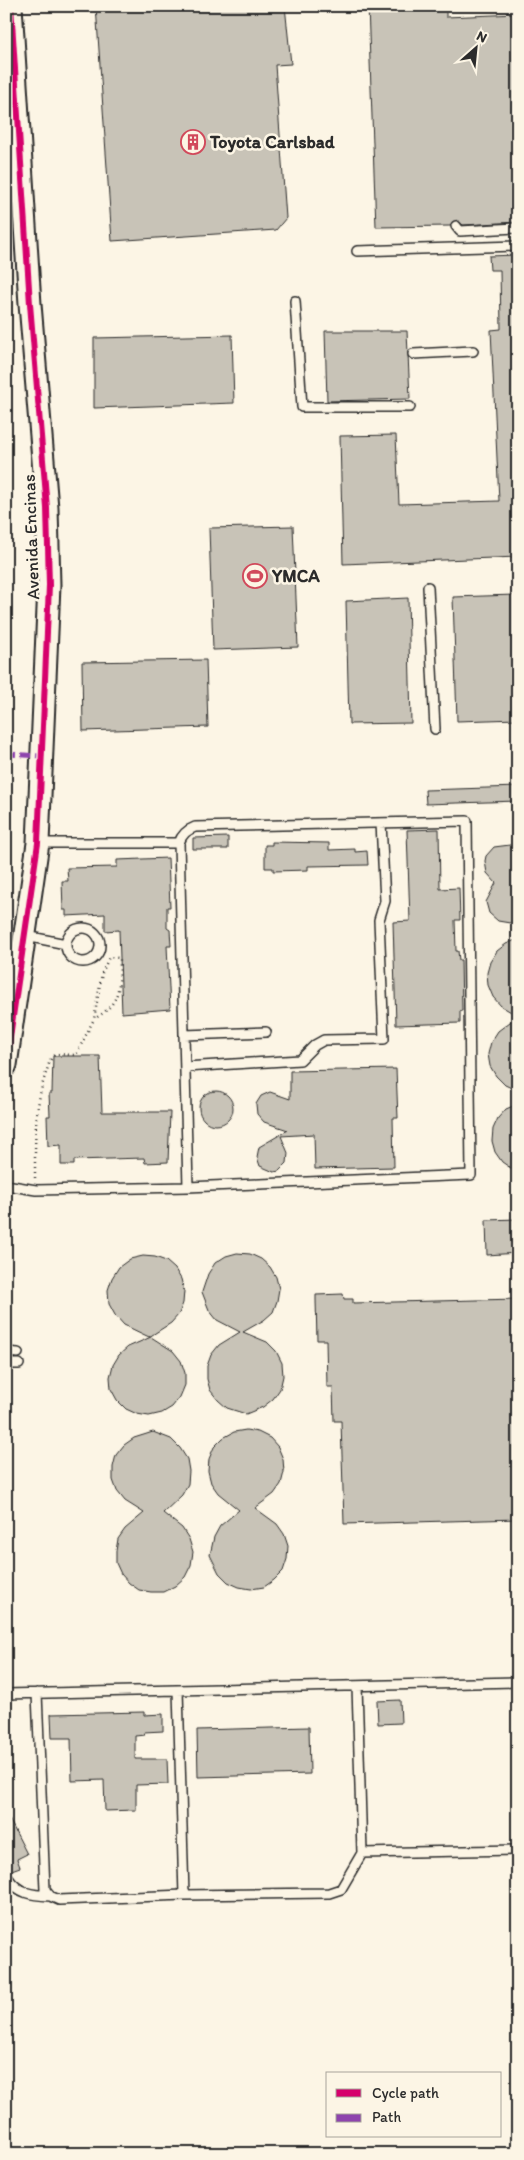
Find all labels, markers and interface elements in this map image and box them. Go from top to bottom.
north arrow [452,22,502,72]
text: N [474,27,490,47]
building icon: Toyota Carlsbad [180,129,206,155]
place label: Toyota Carlsbad [209,131,336,153]
street label: Avenida Encinas [18,474,44,600]
sports icon: YMCA [242,563,268,589]
place label: YMCA [271,565,320,587]
legend [326,2072,502,2138]
text: Cycle path [372,2084,439,2102]
text: Path [372,2108,401,2126]

